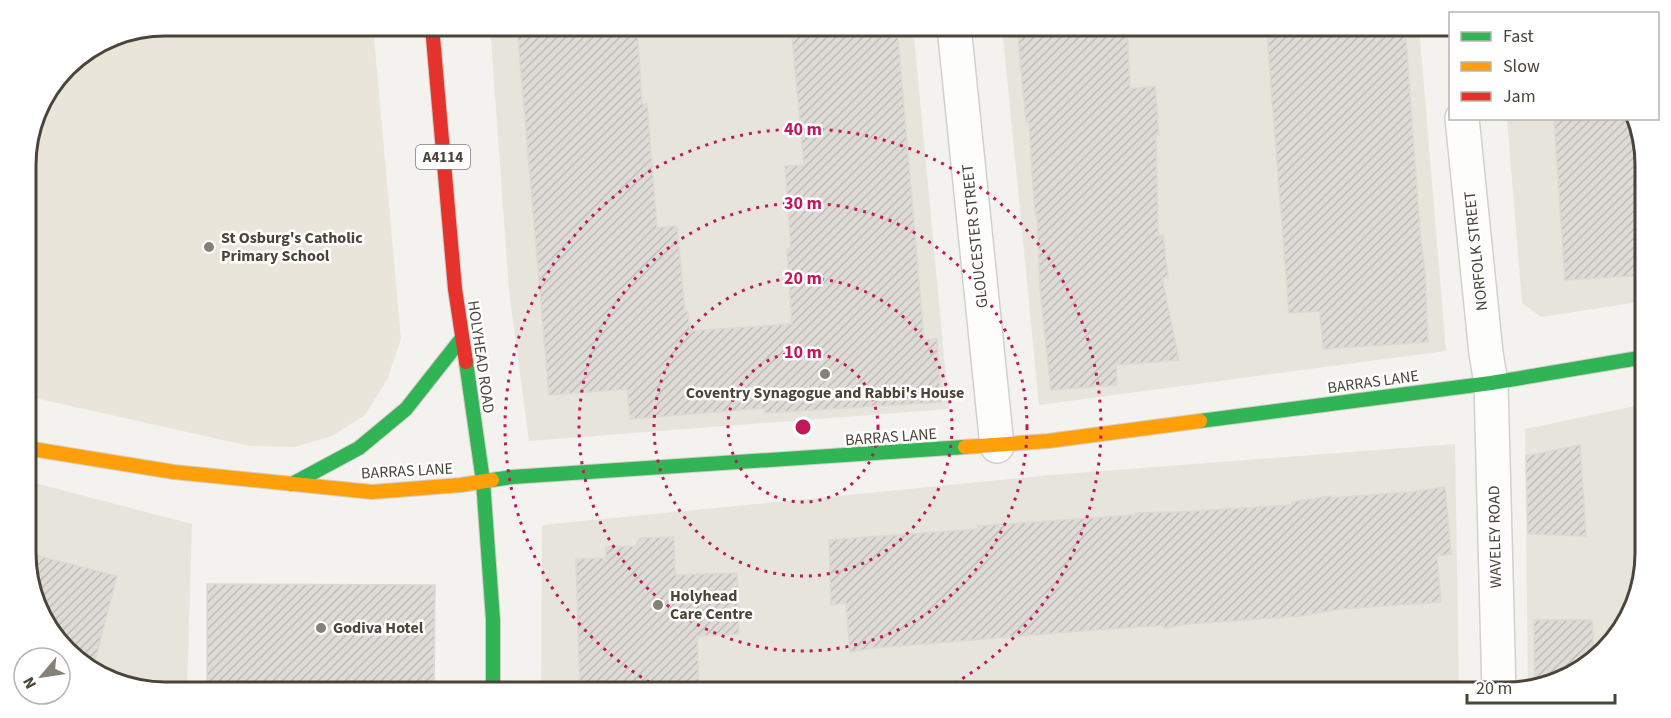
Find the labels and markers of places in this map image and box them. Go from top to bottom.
place label: St Osburg's Catholic Primary School [221,227,363,267]
marker: St Osburg's Catholic Primary School [202,240,216,254]
marker: Coventry Synagogue and Rabbi's House [818,367,832,381]
place label: Coventry Synagogue and Rabbi's House [686,382,964,404]
centre of rings [793,417,813,437]
place label: Holyhead Care Centre [670,585,753,625]
marker: Holyhead Care Centre [651,598,665,612]
place label: Godiva Hotel [333,617,424,639]
marker: Godiva Hotel [314,621,328,635]

